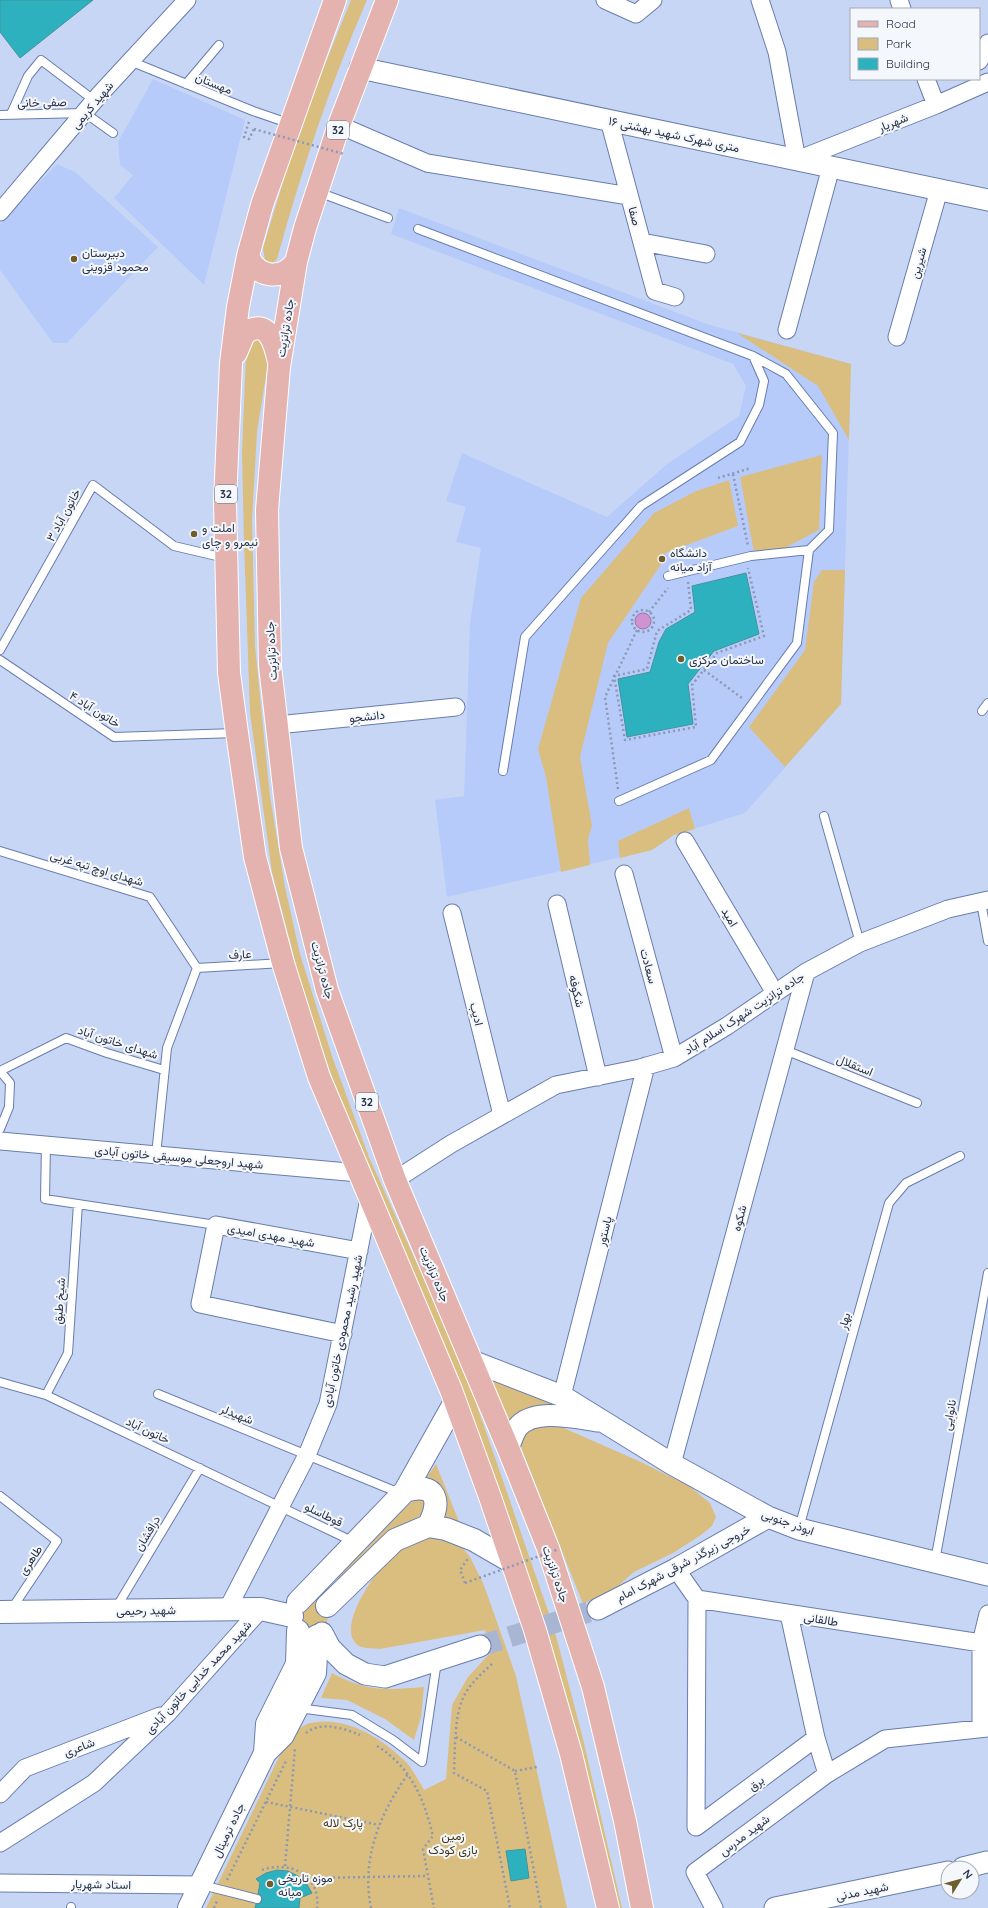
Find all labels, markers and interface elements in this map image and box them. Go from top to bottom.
legend [850,8,980,80]
text: Road [886,16,916,31]
text: Park [886,36,911,51]
text: Building [886,56,930,71]
street label: مهستان [193,69,235,98]
street label: شهید کریمی [68,78,117,133]
street label: صفی خانی [17,94,67,111]
street label: شهریار [875,109,911,136]
street label: ۱۶ متری شهرک شهيد بهشتی [607,113,741,156]
road number: 32 [327,121,349,139]
street label: صفا [625,205,645,227]
place label: دبیرستان محمود قزوینی [82,245,149,275]
street label: شیرین [906,246,931,281]
marker: دبیرستان محمود قزوینی [69,254,79,264]
street label: جاده ترانزیت [273,298,298,358]
road number: 32 [215,485,237,503]
street label: خاتون آباد ۳ [42,486,84,544]
place label: املت و نیمرو و چای [202,520,258,550]
marker: املت و نیمرو و چای [189,529,199,539]
place label: دانشگاه آزاد میانه [670,545,713,575]
marker: دانشگاه آزاد میانه [657,554,667,564]
street label: جاده ترانزیت [262,621,281,681]
place label: ساختمان مرکزی [689,652,764,668]
marker: ساختمان مرکزی [676,654,686,664]
street label: خاتون آباد ۴ [66,688,123,731]
street label: دانشجو [349,707,386,726]
street label: شهدای اوچ تپه غربی [48,847,145,891]
street label: امید [718,905,742,929]
street label: جاده ترانزیت [307,940,338,1001]
street label: عارف [228,946,252,963]
street label: سعادت [637,947,661,985]
street label: جاده ترانزیت شهرک اسلام آباد [681,969,807,1058]
street label: شکوفه [565,973,588,1009]
street label: ادیب [467,1001,487,1027]
street label: شهدای خاتون آباد [76,1022,160,1063]
street label: استقلال [834,1051,875,1080]
road number: 32 [356,1093,378,1111]
street label: شهید اروجعلی موسیقی خاتون آبادی [94,1142,264,1173]
street label: شکوه [728,1203,751,1233]
street label: پاستور [593,1214,616,1249]
street label: شهید مهدی امیدی [226,1220,316,1251]
street label: جاده ترانزیت [416,1244,453,1304]
street label: شهید رشید محمودی خاتون آبادی [318,1253,366,1409]
street label: شیخ طبق [50,1277,70,1325]
street label: بهار [834,1311,854,1332]
street label: نانوایی [939,1398,960,1432]
street label: شهیدلر [217,1400,256,1428]
street label: خاتون آباد [123,1413,172,1448]
street label: قوطاسلو [302,1498,345,1530]
street label: ابوذر جنوبی [759,1506,816,1539]
street label: درافشان [131,1512,164,1554]
street label: خروجی زیرگذر شرقی شهرک امام [613,1521,753,1606]
street label: طاهری [15,1542,46,1578]
street label: جاده ترانزیت [538,1544,573,1605]
street label: شهید رحیمی [116,1602,176,1619]
street label: طالقانی [803,1609,840,1630]
street label: شهید محمد خدایی خاتون آبادی [142,1617,255,1737]
street label: شاعری [61,1734,97,1761]
street label: برق [745,1772,768,1795]
street label: جاده ترمینال [208,1800,249,1860]
street label: شهید مدرس [716,1811,773,1860]
park label: پارک لاله [323,1815,363,1831]
park label: زمین بازی کودک [428,1828,478,1858]
north arrow [940,1860,980,1900]
text: N [960,1867,976,1881]
place label: موزه تاریخی میانه [278,1870,333,1899]
street label: استاد شهریار [70,1876,131,1893]
marker: موزه تاریخی میانه [265,1879,275,1889]
street label: شهید مدنی [834,1879,890,1904]

